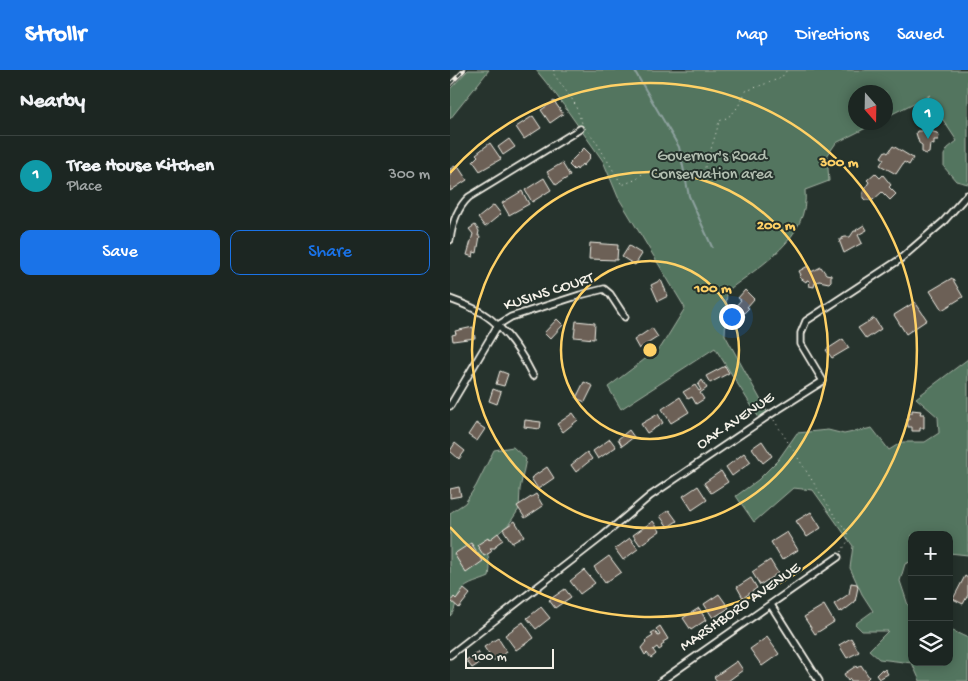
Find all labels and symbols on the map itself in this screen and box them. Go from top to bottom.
north arrow [848,85,893,130]
pin: 1 [912,98,944,139]
park label: Governor's Road Conservation area [651,148,774,185]
text: 300 m [818,154,859,172]
text: 200 m [757,217,796,235]
street label: KUSINS COURT [502,269,597,316]
text: 100 m [693,280,732,298]
your location [719,304,745,330]
centre of rings [641,341,659,359]
street label: OAK AVENUE [694,388,779,455]
street label: MARSHBORO AVENUE [677,559,806,657]
scale bar [465,646,554,669]

